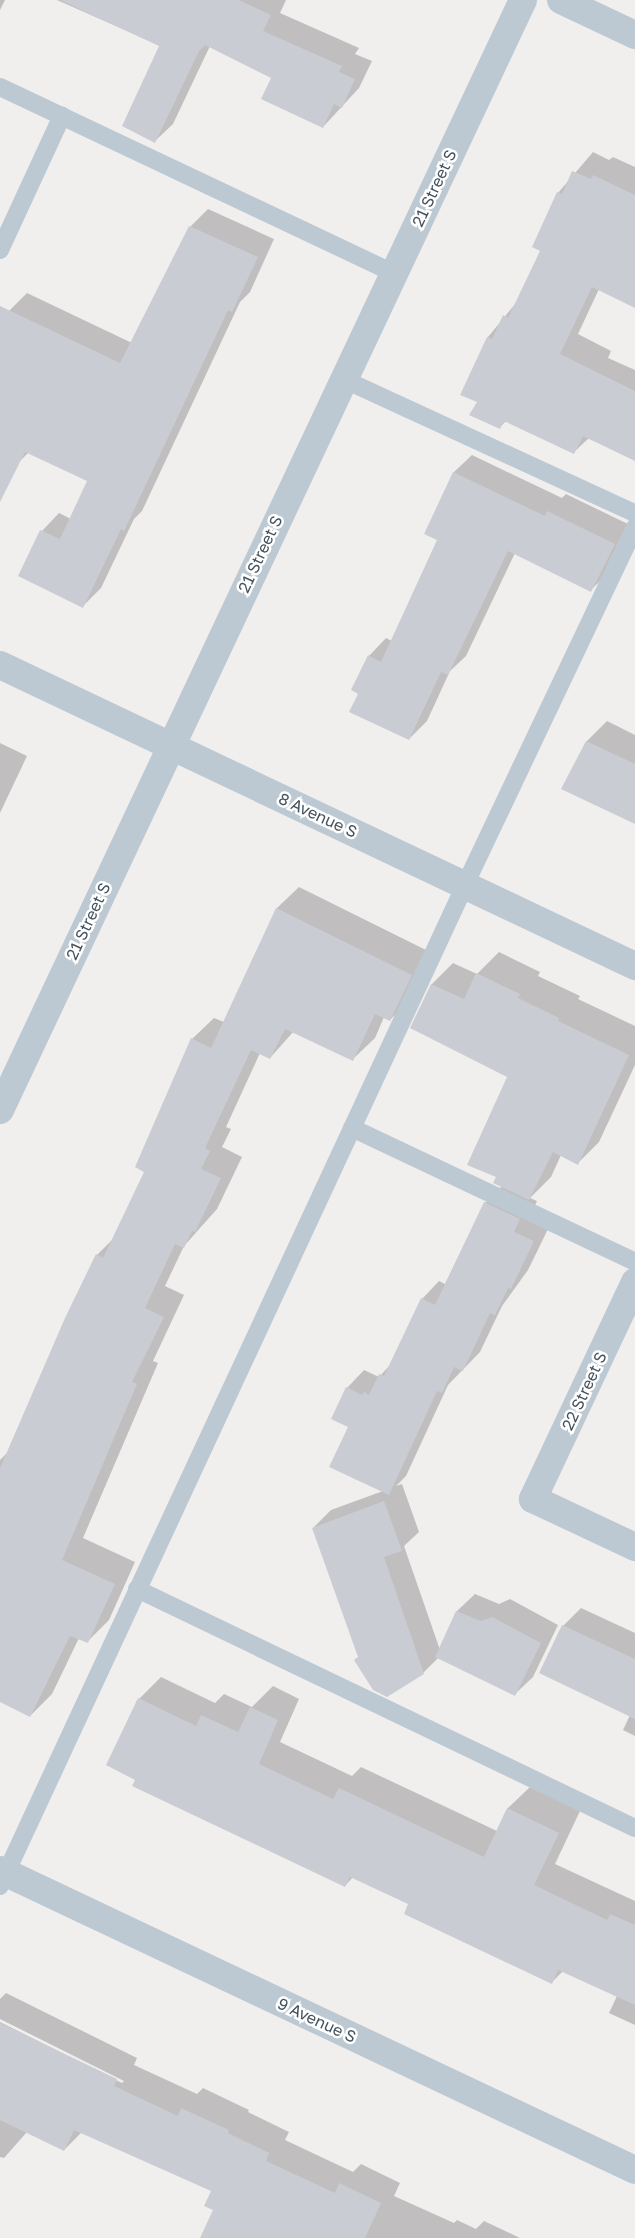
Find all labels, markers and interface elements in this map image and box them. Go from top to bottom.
street label: 21 Street S [408,146,460,230]
street label: 21 Street S [234,512,286,596]
street label: 8 Avenue S [276,788,360,842]
street label: 21 Street S [62,879,114,963]
street label: 22 Street S [558,1349,610,1433]
street label: 9 Avenue S [275,1993,359,2047]

